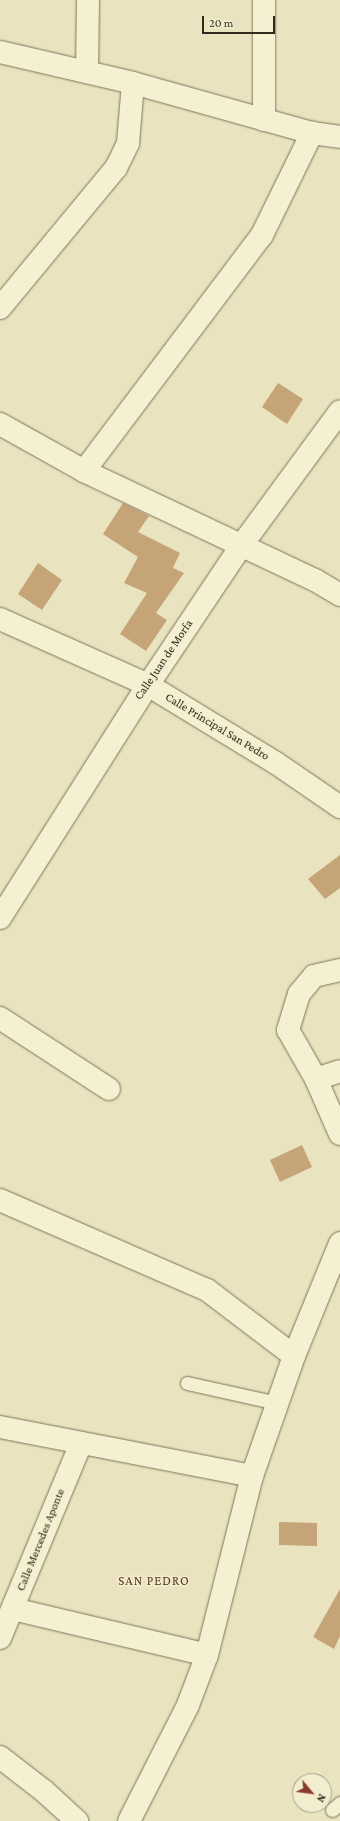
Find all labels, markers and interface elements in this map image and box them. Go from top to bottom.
scale bar [204,8,277,34]
text: 20 m [209,16,233,30]
street label: Calle Juan de Morfa [132,617,196,703]
street label: Calle Principal San Pedro [162,690,272,764]
street label: Calle Mercedes Aponte [14,1487,68,1593]
district label: SAN PEDRO [118,1573,190,1589]
north arrow [292,1773,332,1813]
text: N [315,1792,329,1805]

